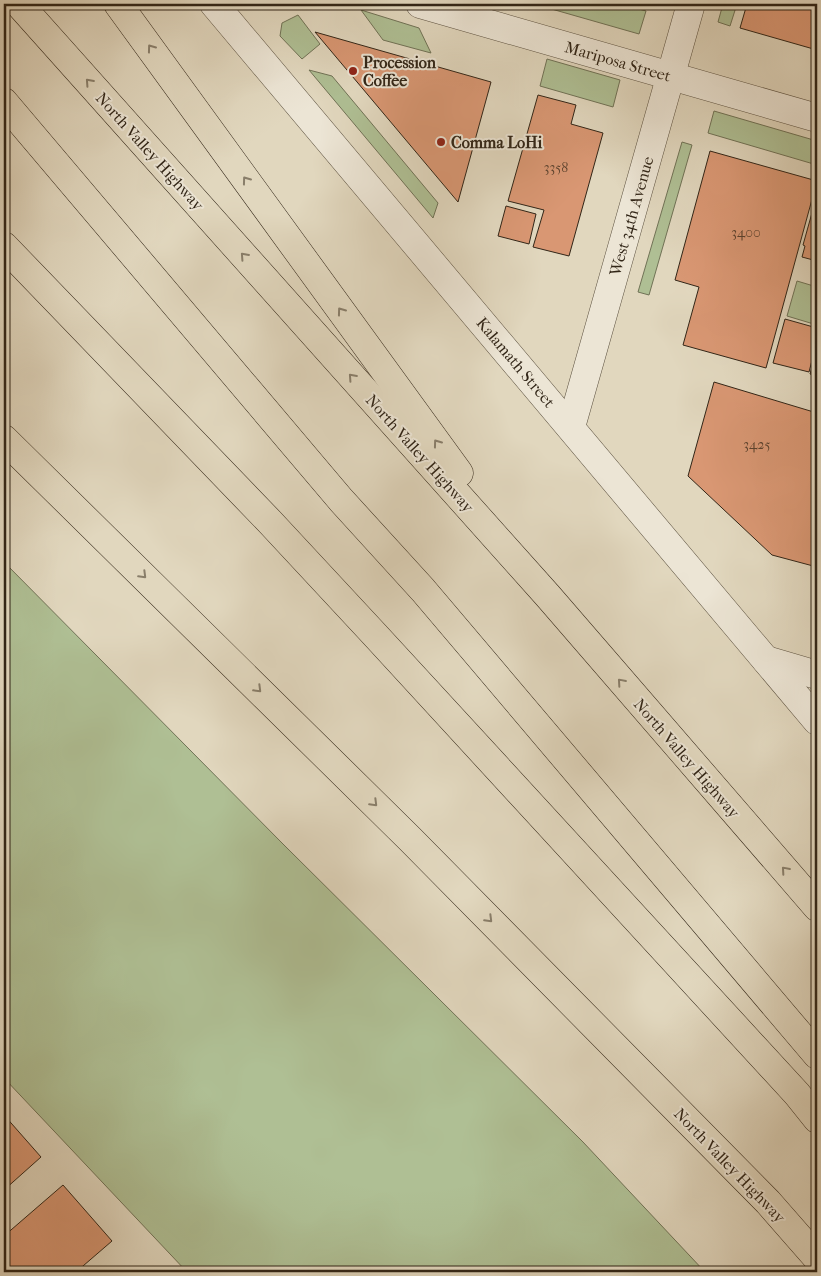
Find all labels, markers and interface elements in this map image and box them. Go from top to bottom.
street label: Mariposa Street [563,37,673,86]
one-way arrow [148,44,157,54]
place label: Procession Coffee [363,53,437,90]
marker: Procession Coffee [347,65,359,77]
one-way arrow [85,79,94,88]
street label: North Valley Highway [92,89,208,215]
place label: Comma LoHi [451,133,543,152]
marker: Comma LoHi [435,136,447,148]
street label: West 34th Avenue [605,154,658,279]
house number: 3358 [544,159,568,176]
one-way arrow [243,176,252,186]
house number: 3400 [731,224,761,241]
one-way arrow [240,252,249,261]
one-way arrow [339,308,347,317]
street label: Kalamath Street [472,313,559,412]
one-way arrow [349,373,358,382]
street label: North Valley Highway [362,391,478,517]
house number: 3425 [743,436,771,453]
one-way arrow [434,439,443,449]
one-way arrow [137,569,146,578]
one-way arrow [618,678,627,687]
one-way arrow [253,683,262,692]
street label: North Valley Highway [630,695,744,822]
one-way arrow [368,797,377,806]
one-way arrow [782,867,791,876]
one-way arrow [483,913,492,922]
street label: North Valley Highway [670,1104,790,1227]

